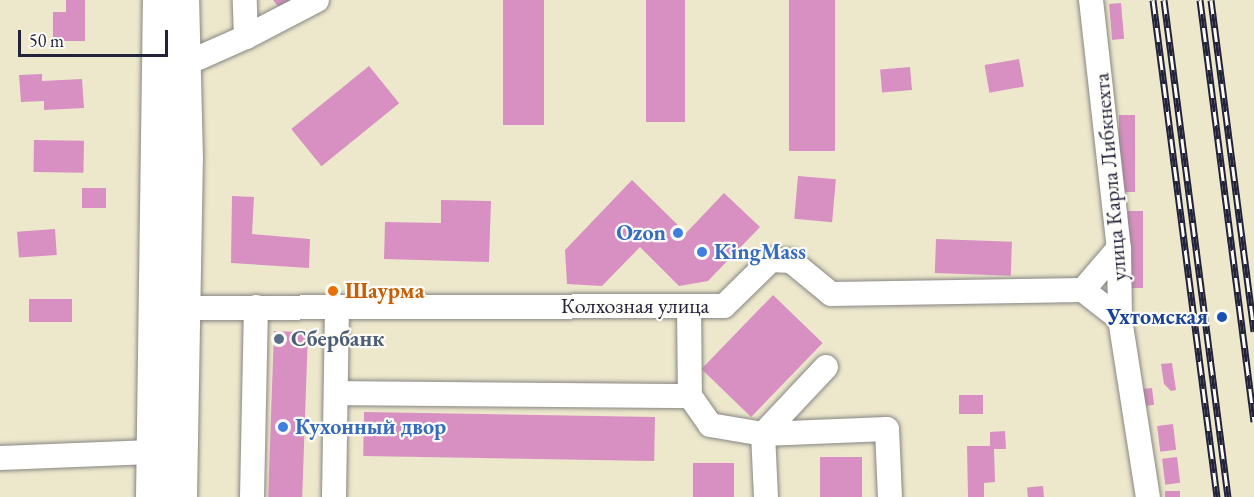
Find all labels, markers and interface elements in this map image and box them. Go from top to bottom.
scale bar [21,18,171,56]
text: 50 m [29,29,64,52]
street label: улица Карла Либкнехта [1088,72,1132,282]
place label: Ozon [616,220,666,246]
marker: Ozon [671,226,685,240]
place label: KingMass [714,239,806,265]
marker: KingMass [695,245,709,259]
place label: Шаурма [345,278,424,304]
marker: Шаурма [326,284,340,298]
street label: Колхозная улица [561,293,709,319]
place label: Ухтомская [1106,304,1208,330]
marker: Ухтомская [1213,308,1231,326]
place label: Сбербанк [291,326,384,352]
marker: Сбербанк [272,332,286,346]
place label: Кухонный двор [295,414,446,440]
marker: Кухонный двор [276,420,290,434]

